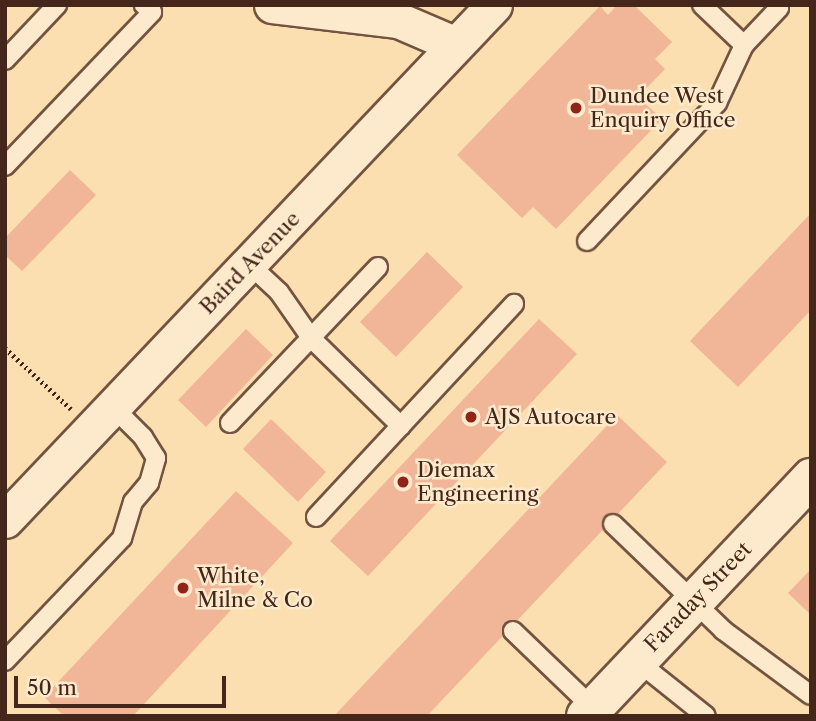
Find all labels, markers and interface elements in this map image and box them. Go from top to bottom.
place label: Dundee West Enquiry Office [590,83,736,133]
marker: Dundee West Enquiry Office [568,100,584,116]
street label: Baird Avenue [194,206,306,320]
place label: AJS Autocare [485,404,617,430]
marker: AJS Autocare [463,409,479,425]
place label: Diemax Engineering [417,457,538,507]
marker: Diemax Engineering [395,474,411,490]
street label: Faraday Street [639,536,757,658]
place label: White, Milne & Co [197,563,313,613]
marker: White, Milne & Co [175,580,191,596]
scale bar [18,662,229,706]
text: 50 m [27,675,77,700]

